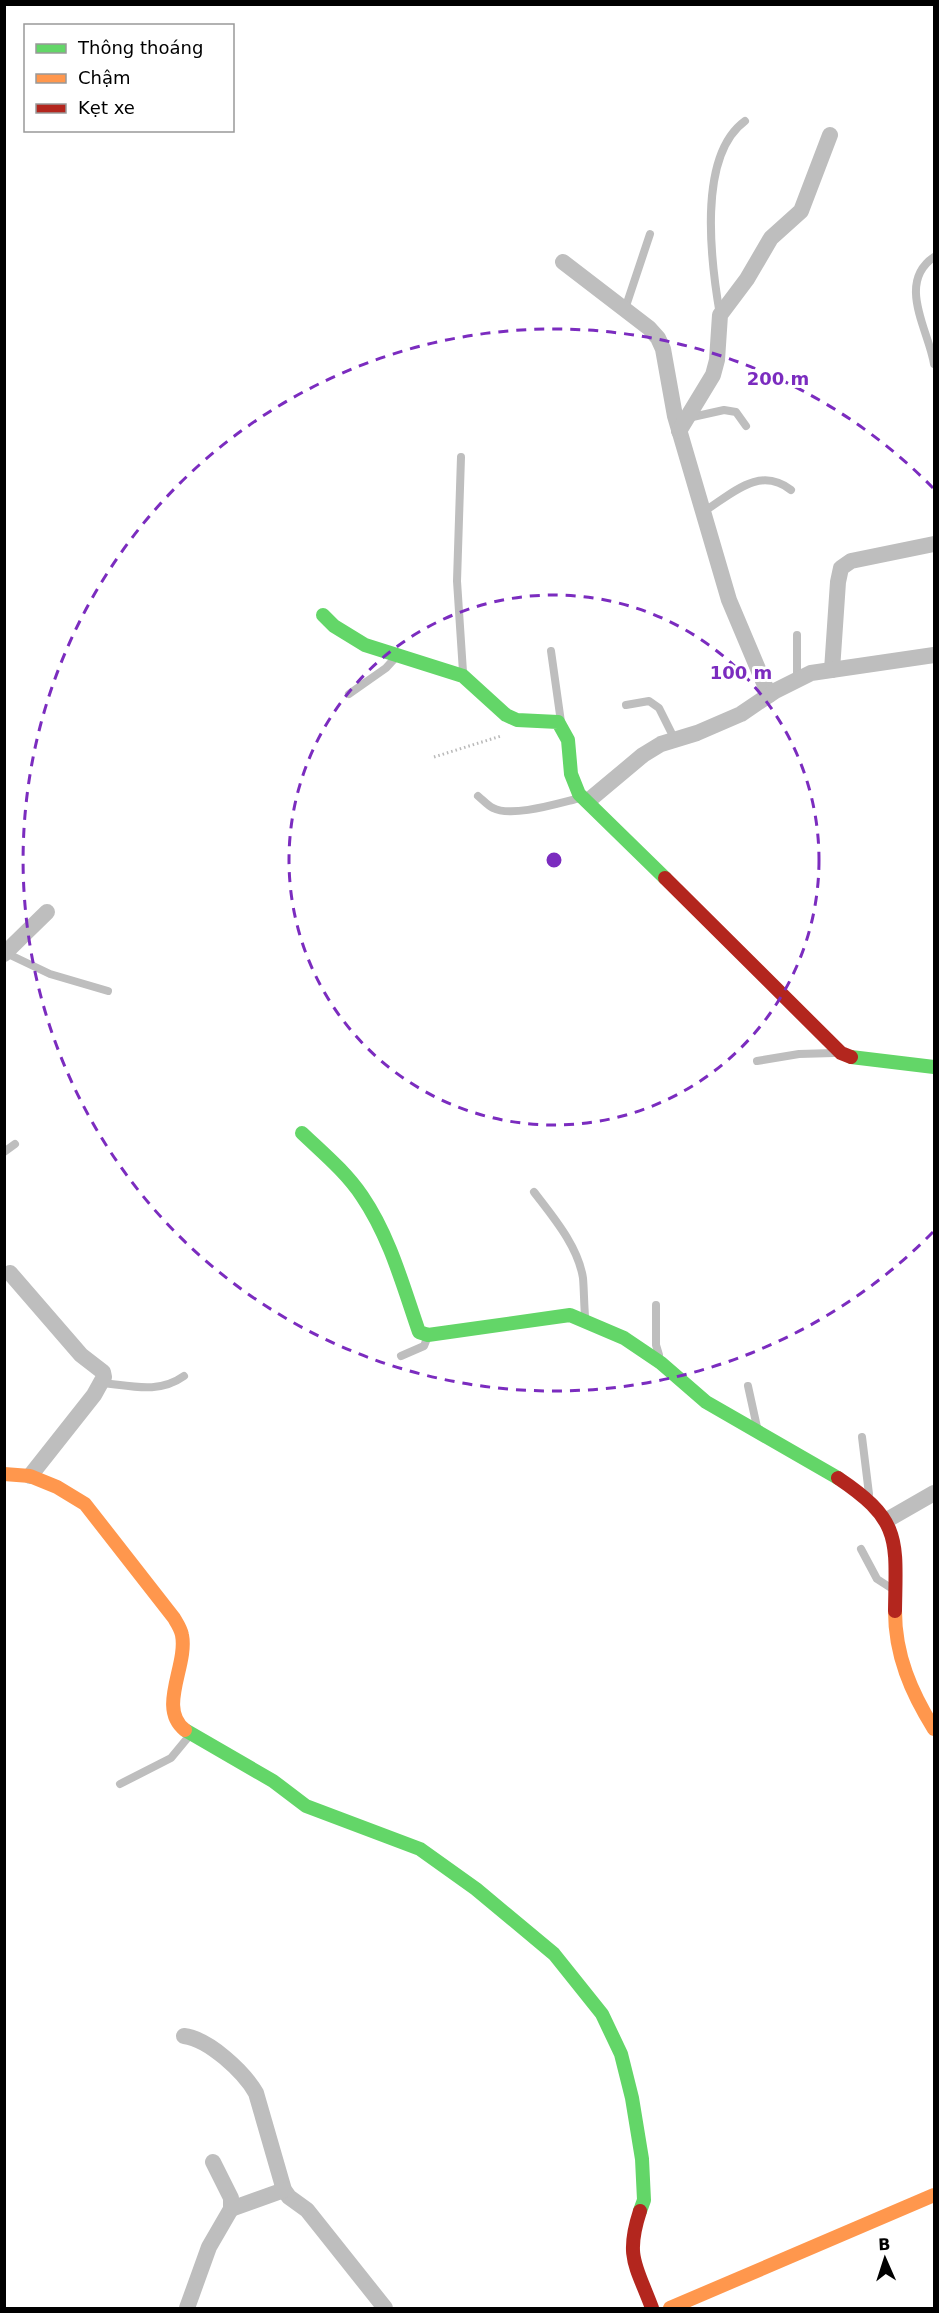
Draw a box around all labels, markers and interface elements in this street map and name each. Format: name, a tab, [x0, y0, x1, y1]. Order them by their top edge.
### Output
legend	[24, 24, 234, 132]
text: Thông thoáng	[77, 37, 203, 58]
text: Chậm	[78, 67, 131, 88]
text: Kẹt xe	[78, 97, 135, 118]
text: 200 m	[747, 368, 809, 389]
text: 100 m	[710, 662, 772, 683]
centre of rings	[544, 850, 564, 870]
north arrow	[855, 2229, 915, 2289]
text: B	[878, 2235, 891, 2254]

